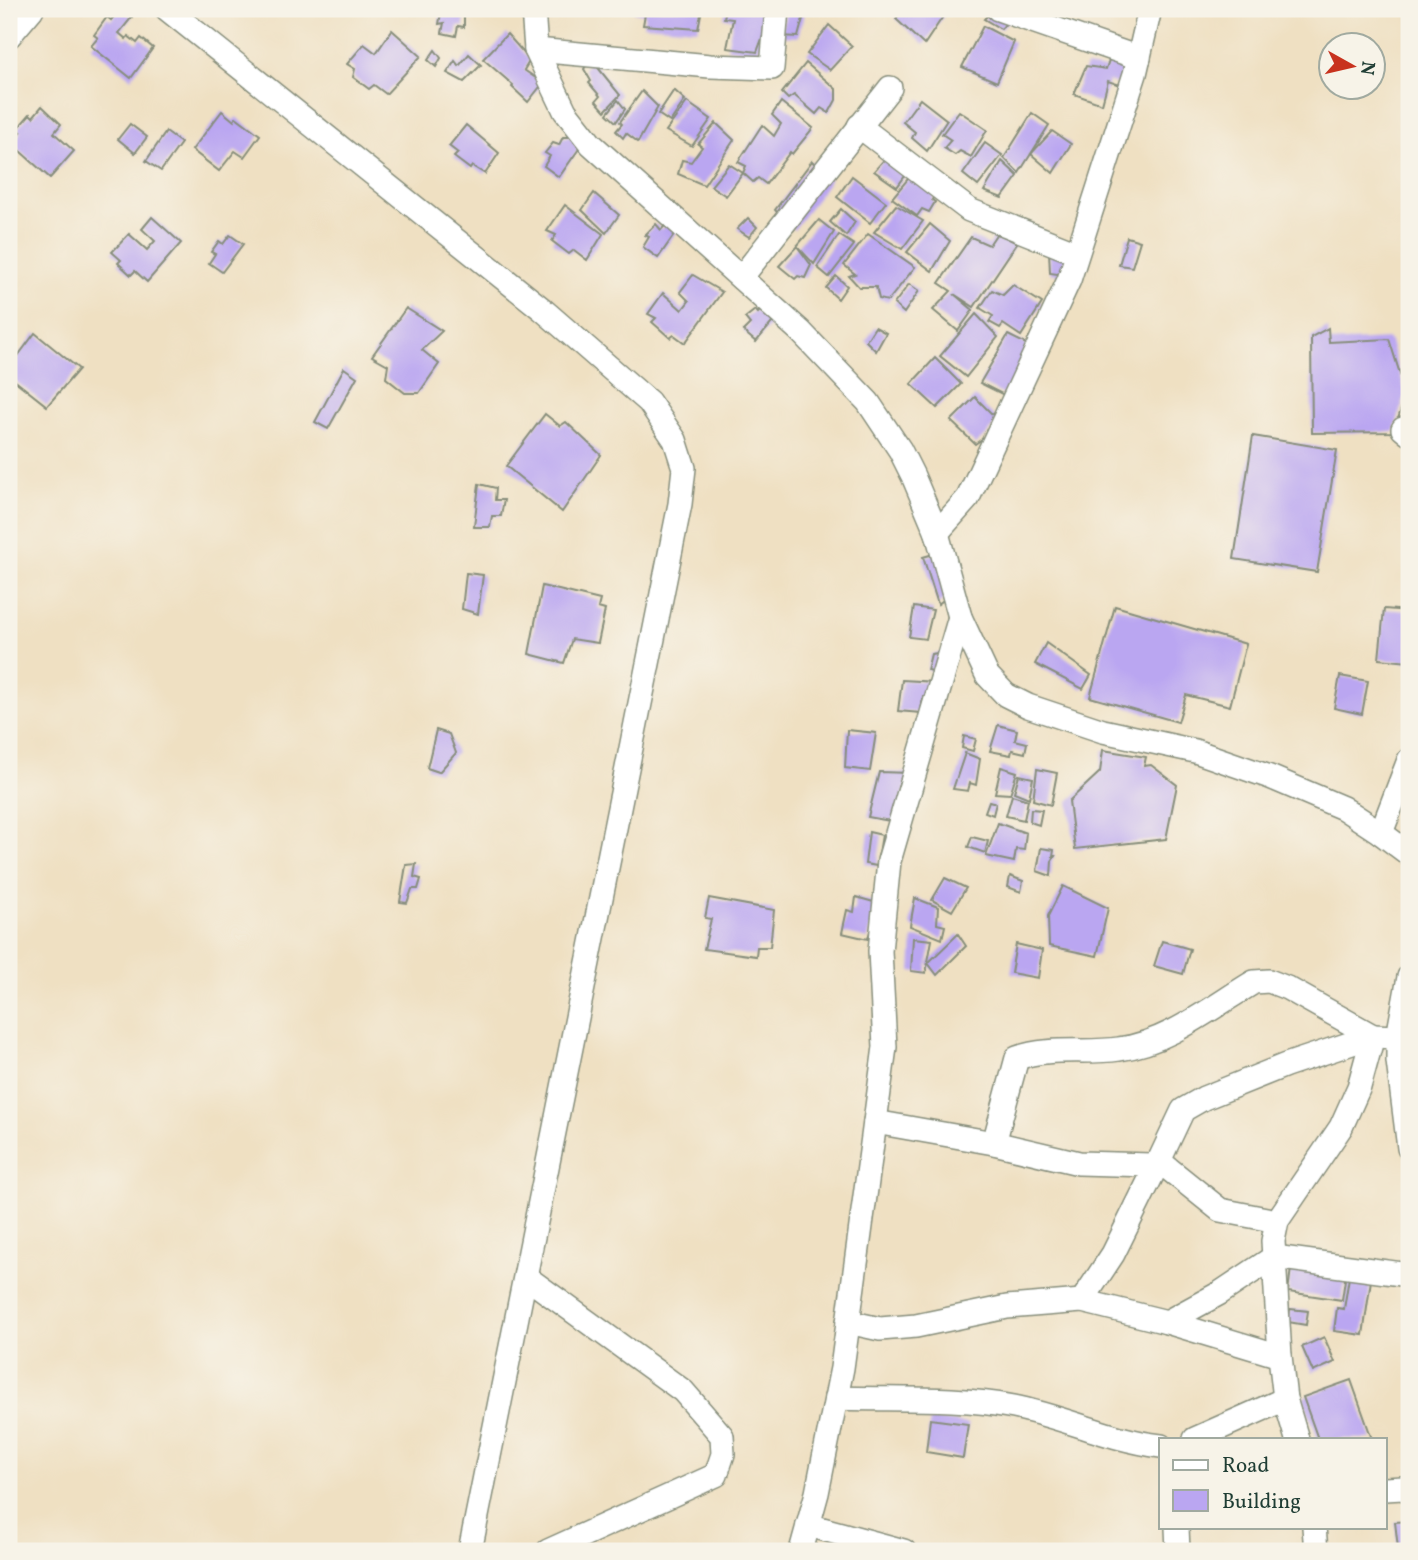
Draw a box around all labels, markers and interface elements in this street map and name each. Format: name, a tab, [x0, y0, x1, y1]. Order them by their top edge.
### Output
north arrow	[1316, 32, 1386, 102]
text: N	[1353, 59, 1381, 77]
legend	[1159, 1438, 1386, 1528]
text: Road	[1222, 1452, 1269, 1481]
text: Building	[1222, 1488, 1301, 1517]

